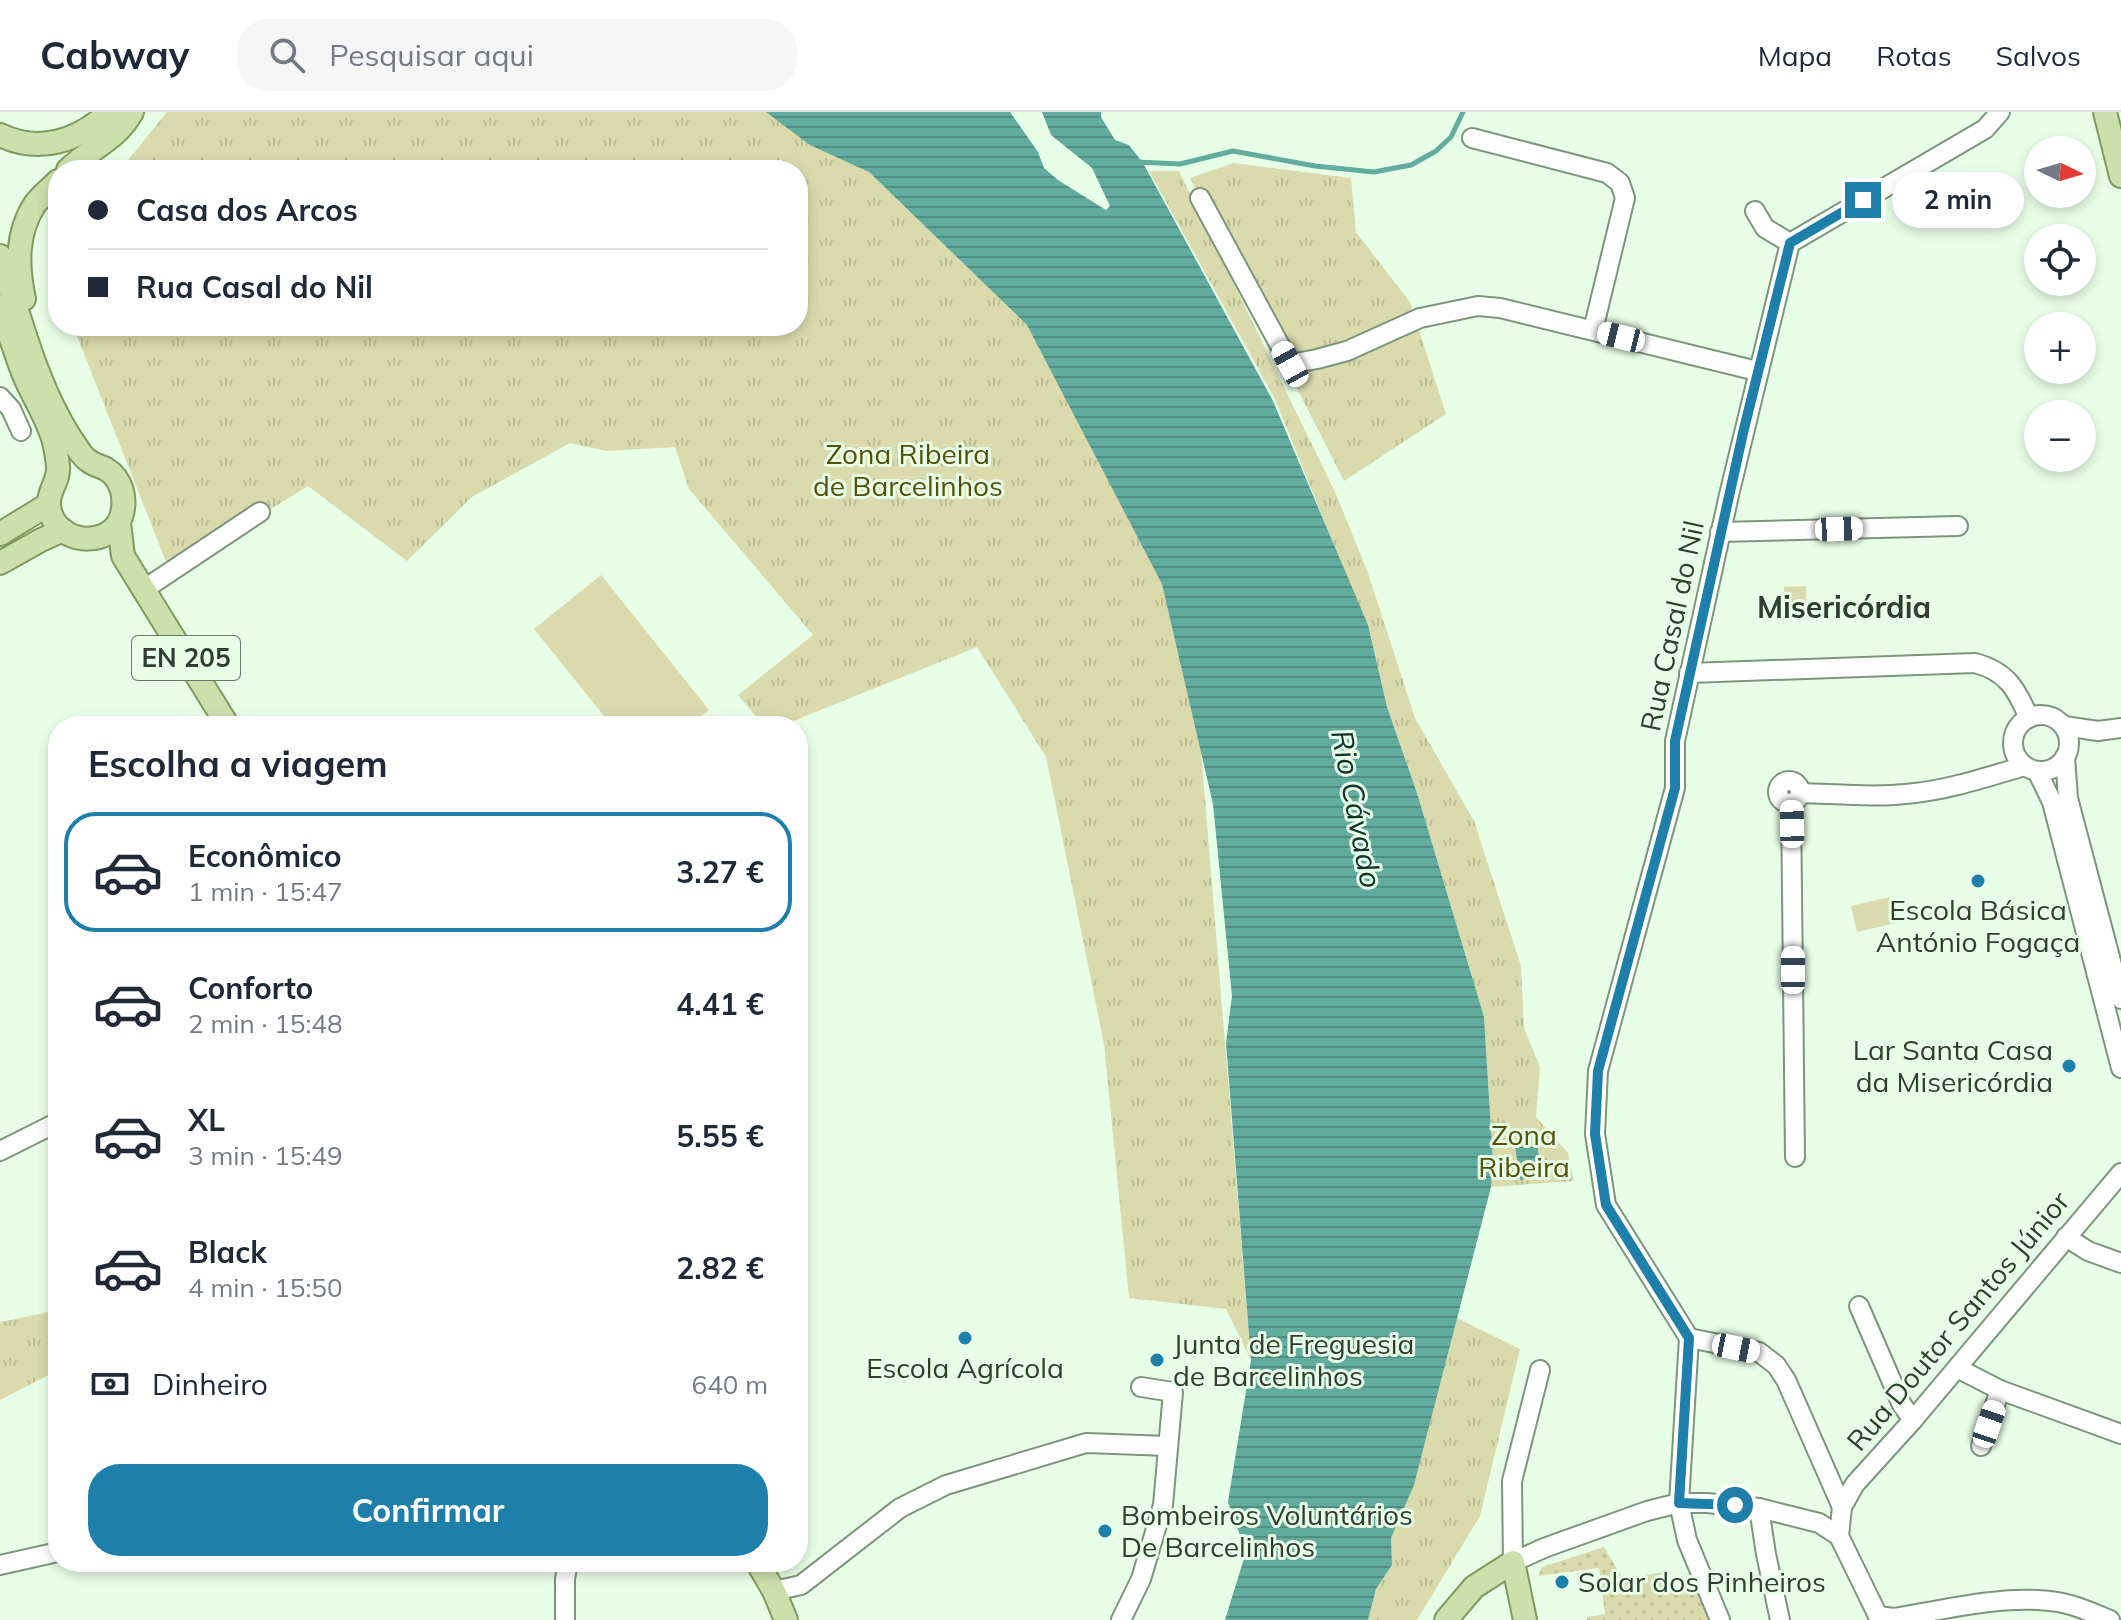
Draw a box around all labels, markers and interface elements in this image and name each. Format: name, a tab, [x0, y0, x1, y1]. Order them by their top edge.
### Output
search box	[237, 19, 797, 91]
text: Cabway	[40, 31, 189, 79]
icon: search	[265, 33, 309, 77]
text: Pesquisar aqui	[329, 36, 534, 74]
text: Mapa	[1758, 38, 1832, 73]
text: Rotas	[1876, 38, 1952, 73]
text: Salvos	[1996, 38, 2081, 73]
north arrow	[2024, 136, 2096, 208]
map controls	[2024, 136, 2096, 472]
callout: 2 min	[1891, 172, 2023, 228]
route end	[1845, 182, 1881, 218]
text: 2 min	[1924, 183, 1992, 216]
text: Casa dos Arcos	[136, 191, 358, 229]
button: locate	[2024, 224, 2096, 296]
text: Rua Casal do Nil	[136, 268, 373, 306]
button: +	[2024, 312, 2096, 384]
car	[1595, 320, 1647, 354]
car	[1268, 337, 1312, 391]
button: −	[2024, 400, 2096, 472]
park label: Zona Ribeira de Barcelinhos	[813, 436, 1003, 503]
car	[1815, 516, 1863, 542]
street label: Rua Casal do Nil	[1632, 518, 1711, 734]
district label: Misericórdia	[1757, 588, 1931, 626]
road number: EN 205	[132, 636, 240, 680]
water label: Rio Cávado	[1323, 727, 1391, 891]
text: Escolha a viagem	[88, 741, 388, 786]
car	[1780, 800, 1804, 848]
icon: car	[92, 836, 164, 908]
text: Econômico	[188, 837, 342, 875]
text: 3.27 €	[676, 853, 764, 891]
marker: Escola Básica António Fogaça	[1969, 872, 1987, 890]
text: 1 min · 15:47	[188, 875, 343, 908]
place label: Escola Básica António Fogaça	[1876, 892, 2080, 959]
car	[1781, 946, 1805, 994]
icon: car	[92, 968, 164, 1040]
text: Conforto	[188, 969, 313, 1007]
text: 4.41 €	[676, 985, 764, 1023]
text: 2 min · 15:48	[188, 1007, 343, 1040]
place label: Lar Santa Casa da Misericórdia	[1853, 1032, 2053, 1099]
marker: Lar Santa Casa da Misericórdia	[2060, 1057, 2078, 1075]
icon: car	[92, 1100, 164, 1172]
text: XL	[188, 1101, 225, 1139]
text: 5.55 €	[676, 1117, 764, 1155]
park label: Zona Ribeira	[1478, 1117, 1570, 1184]
text: 3 min · 15:49	[188, 1139, 343, 1172]
street label: Rua Doutor Santos Júnior	[1839, 1183, 2077, 1458]
icon: car	[92, 1232, 164, 1304]
text: Black	[188, 1233, 267, 1271]
text: 2.82 €	[676, 1249, 764, 1287]
text: 4 min · 15:50	[188, 1271, 343, 1304]
place label: Junta de Freguesia de Barcelinhos	[1173, 1326, 1414, 1393]
marker: Escola Agrícola	[956, 1329, 974, 1347]
car	[1710, 1332, 1762, 1364]
place label: Escola Agrícola	[866, 1350, 1064, 1385]
marker: Junta de Freguesia de Barcelinhos	[1148, 1351, 1166, 1369]
icon: cash	[88, 1362, 132, 1406]
text: Dinheiro	[152, 1365, 268, 1403]
text: 640 m	[692, 1368, 768, 1401]
car	[1970, 1397, 2008, 1451]
button: Confirmar	[88, 1464, 768, 1556]
route start	[1717, 1487, 1753, 1523]
place label: Bombeiros Voluntários De Barcelinhos	[1121, 1497, 1413, 1564]
marker: Bombeiros Voluntários De Barcelinhos	[1096, 1522, 1114, 1540]
place label: Solar dos Pinheiros	[1578, 1564, 1826, 1599]
marker: Solar dos Pinheiros	[1553, 1573, 1571, 1591]

